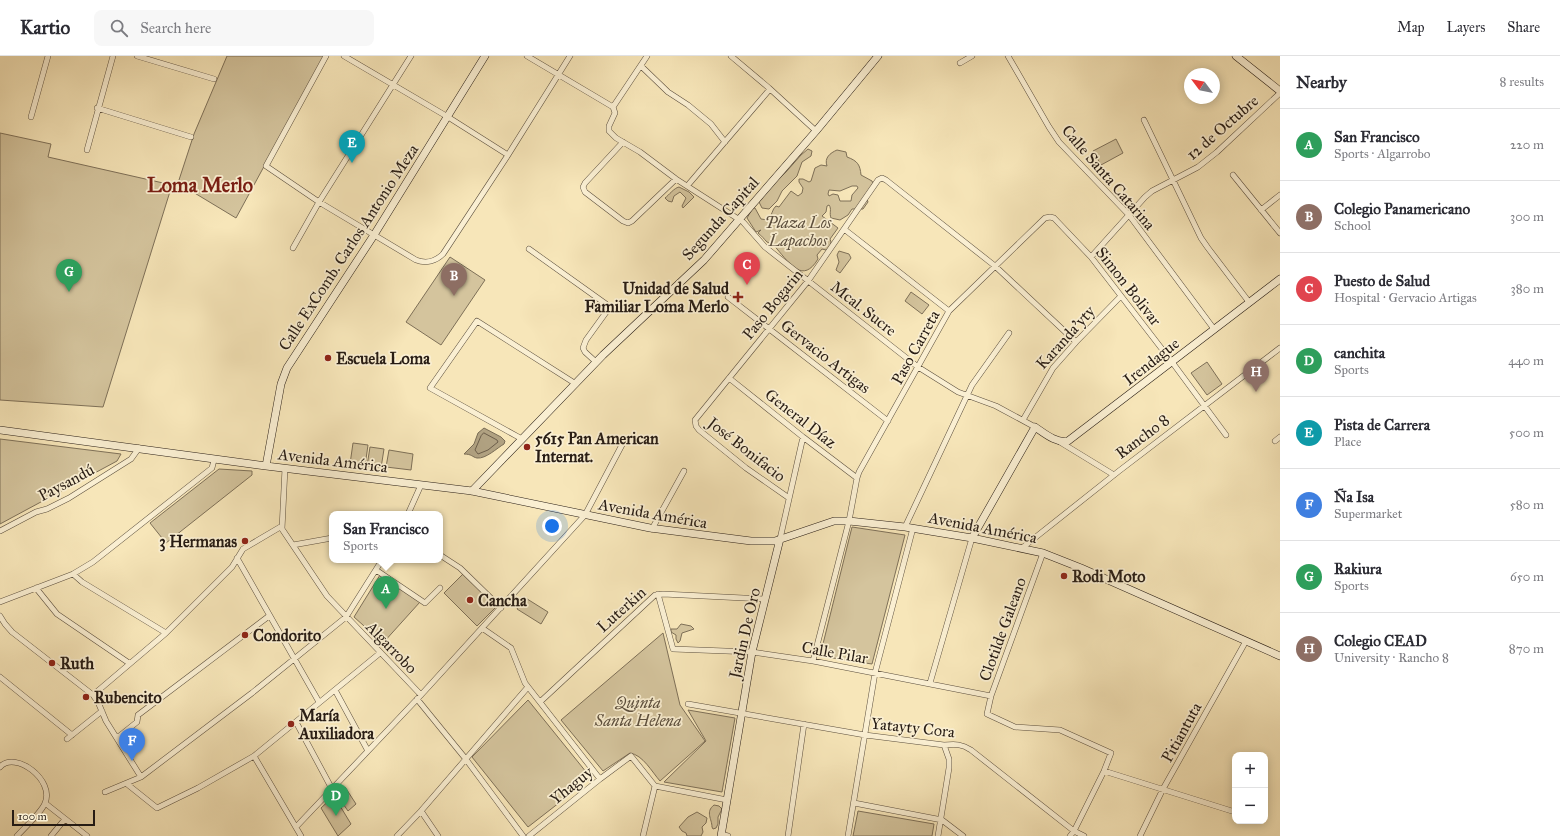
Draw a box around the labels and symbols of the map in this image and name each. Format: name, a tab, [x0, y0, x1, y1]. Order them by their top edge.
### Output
north arrow	[1184, 68, 1220, 104]
street label: 12 de Octubre	[1182, 91, 1262, 164]
street label: Calle Santa Catarina	[1058, 121, 1159, 234]
pin: E	[339, 130, 365, 163]
street label: Calle ExComb. Carlos Antonio Meza	[274, 140, 422, 354]
street label: Segunda Capital	[678, 172, 762, 264]
district label: Loma Merlo	[147, 173, 253, 197]
park label: Plaza Los Lapachos	[765, 213, 832, 251]
street label: Simon Bolivar	[1092, 243, 1165, 330]
pin: C	[734, 252, 760, 285]
pin: G	[56, 259, 82, 292]
pin: B	[441, 263, 467, 296]
street label: Paso Bogarin	[738, 265, 808, 344]
street label: Mcal. Sucre	[827, 277, 901, 340]
place label: Unidad de Salud Familiar Loma Merlo	[584, 279, 730, 316]
marker: Unidad de Salud Familiar Loma Merlo	[732, 291, 744, 303]
street label: Karanda'yty	[1032, 301, 1099, 373]
street label: Paso Carreta	[887, 307, 944, 388]
street label: Gervacio Artigas	[776, 315, 874, 398]
street label: Irendague	[1120, 333, 1184, 390]
place label: Escuela Loma	[336, 349, 431, 368]
marker: Escuela Loma	[323, 353, 333, 363]
pin: H	[1243, 359, 1269, 392]
street label: General Díaz	[761, 385, 841, 453]
street label: Rancho 8	[1112, 410, 1173, 463]
street label: José Bonifacio	[702, 412, 789, 486]
place label: 5615 Pan American Internat.	[535, 429, 659, 466]
marker: 5615 Pan American Internat.	[522, 442, 532, 452]
street label: Avenida América	[276, 444, 389, 477]
street label: Paysandú	[35, 460, 98, 505]
street label: Avenida América	[596, 494, 709, 532]
street label: Avenida América	[926, 507, 1039, 547]
your location	[542, 516, 562, 536]
place label: 3 Hermanas	[159, 532, 237, 552]
marker: 3 Hermanas	[240, 536, 250, 546]
place label: Rodi Moto	[1072, 567, 1146, 586]
marker: Rodi Moto	[1059, 571, 1069, 581]
street label: Clotilde Galeano	[975, 575, 1030, 684]
pin: A	[373, 576, 399, 609]
street label: Luterkin	[593, 582, 650, 636]
street label: Jardin De Oro	[724, 586, 765, 682]
place label: Cancha	[478, 591, 528, 610]
marker: Cancha	[465, 595, 475, 605]
street label: Algarrobo	[361, 617, 421, 678]
place label: Condorito	[253, 626, 321, 645]
marker: Condorito	[240, 630, 250, 640]
street label: Calle Pilar	[800, 637, 870, 668]
place label: Ruth	[60, 654, 94, 673]
marker: Ruth	[47, 658, 57, 668]
place label: Rubencito	[94, 688, 162, 707]
marker: Rubencito	[81, 692, 91, 702]
park label: Quinta Santa Helena	[594, 693, 682, 730]
street label: Pitiantuta	[1157, 699, 1206, 765]
place label: María Auxiliadora	[298, 706, 375, 743]
street label: Yatayty Cora	[870, 714, 956, 741]
marker: María Auxiliadora	[286, 719, 296, 729]
pin: F	[119, 728, 145, 761]
street label: Yhaguy	[546, 762, 598, 809]
pin: D	[323, 783, 349, 816]
scale bar	[12, 808, 95, 827]

